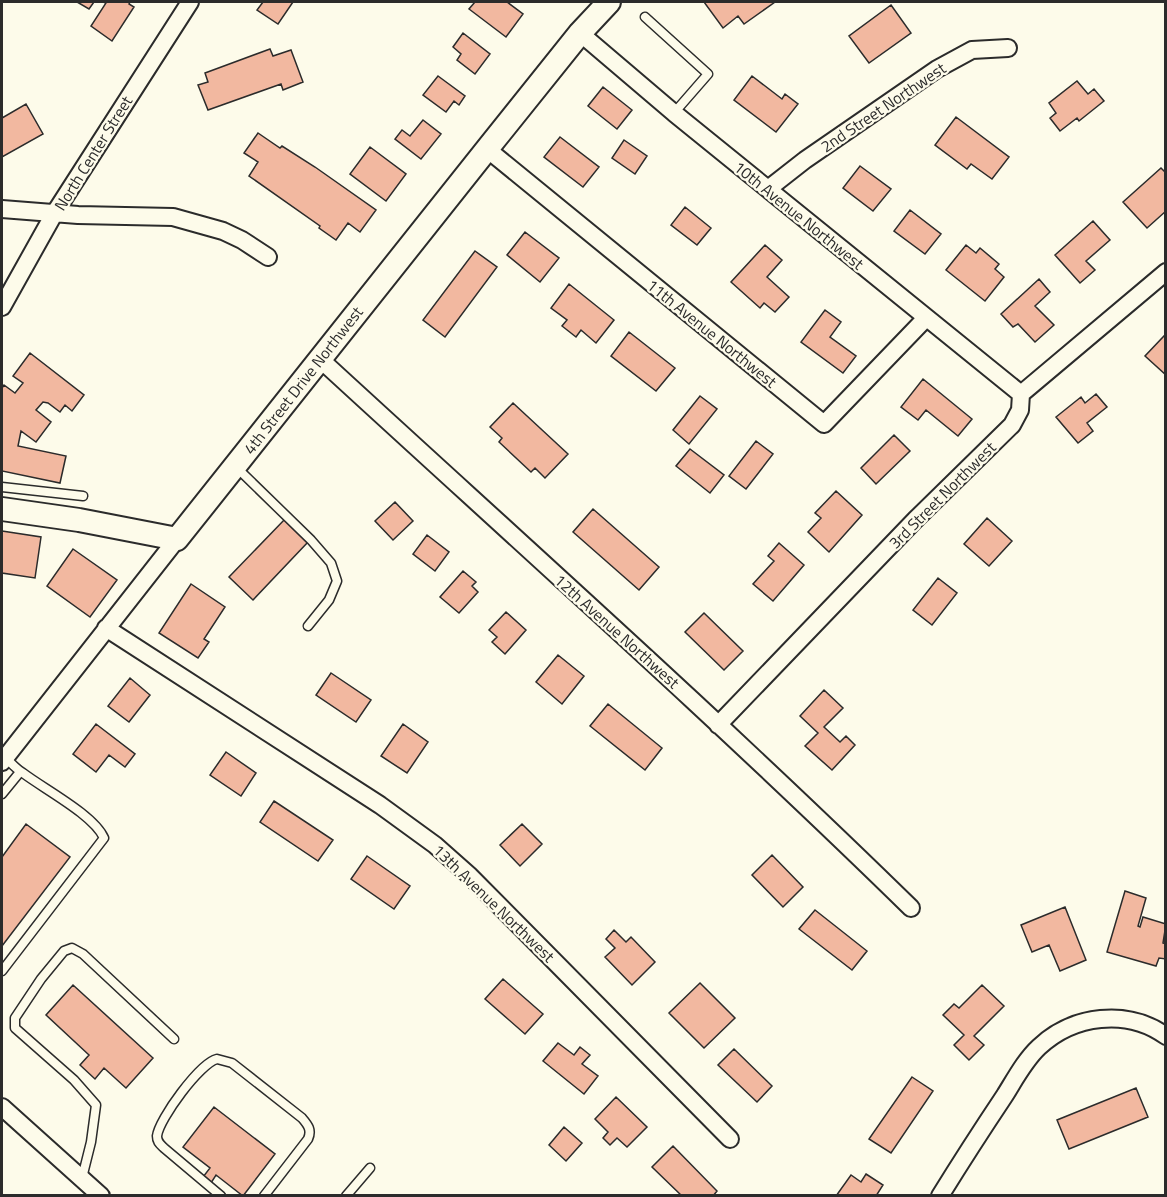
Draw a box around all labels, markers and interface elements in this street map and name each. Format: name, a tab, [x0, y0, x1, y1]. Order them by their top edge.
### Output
street label: 2nd Street Northwest	[816, 56, 951, 158]
street label: North Center Street	[48, 91, 138, 215]
street label: 10th Avenue Northwest	[729, 155, 870, 275]
street label: 11th Avenue Northwest	[642, 273, 783, 393]
street label: 4th Street Drive Northwest	[237, 301, 369, 459]
street label: 3rd Street Northwest	[883, 436, 1001, 554]
street label: 12th Avenue Northwest	[549, 568, 685, 694]
street label: 13th Avenue Northwest	[428, 838, 561, 968]

